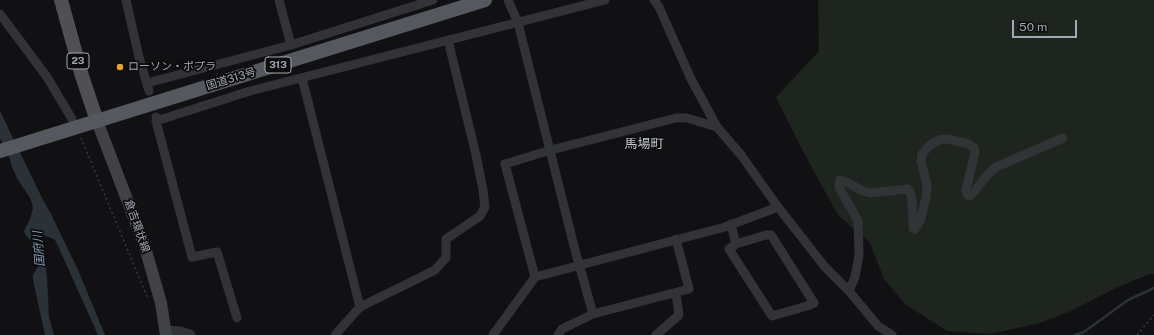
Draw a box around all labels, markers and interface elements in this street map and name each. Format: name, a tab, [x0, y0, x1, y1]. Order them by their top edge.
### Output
scale bar	[1014, 12, 1079, 38]
text: 50 m	[1019, 20, 1047, 34]
road number: 23	[67, 53, 89, 69]
road number: 313	[265, 57, 291, 73]
place label: ローソン・ポプラ	[128, 60, 216, 74]
marker: ローソン・ポプラ	[115, 62, 125, 72]
street label: 国道313号	[205, 65, 257, 93]
district label: 馬場町	[625, 136, 663, 152]
street label: 倉吉環状線	[122, 198, 152, 254]
water label: 国府川	[30, 230, 48, 268]

